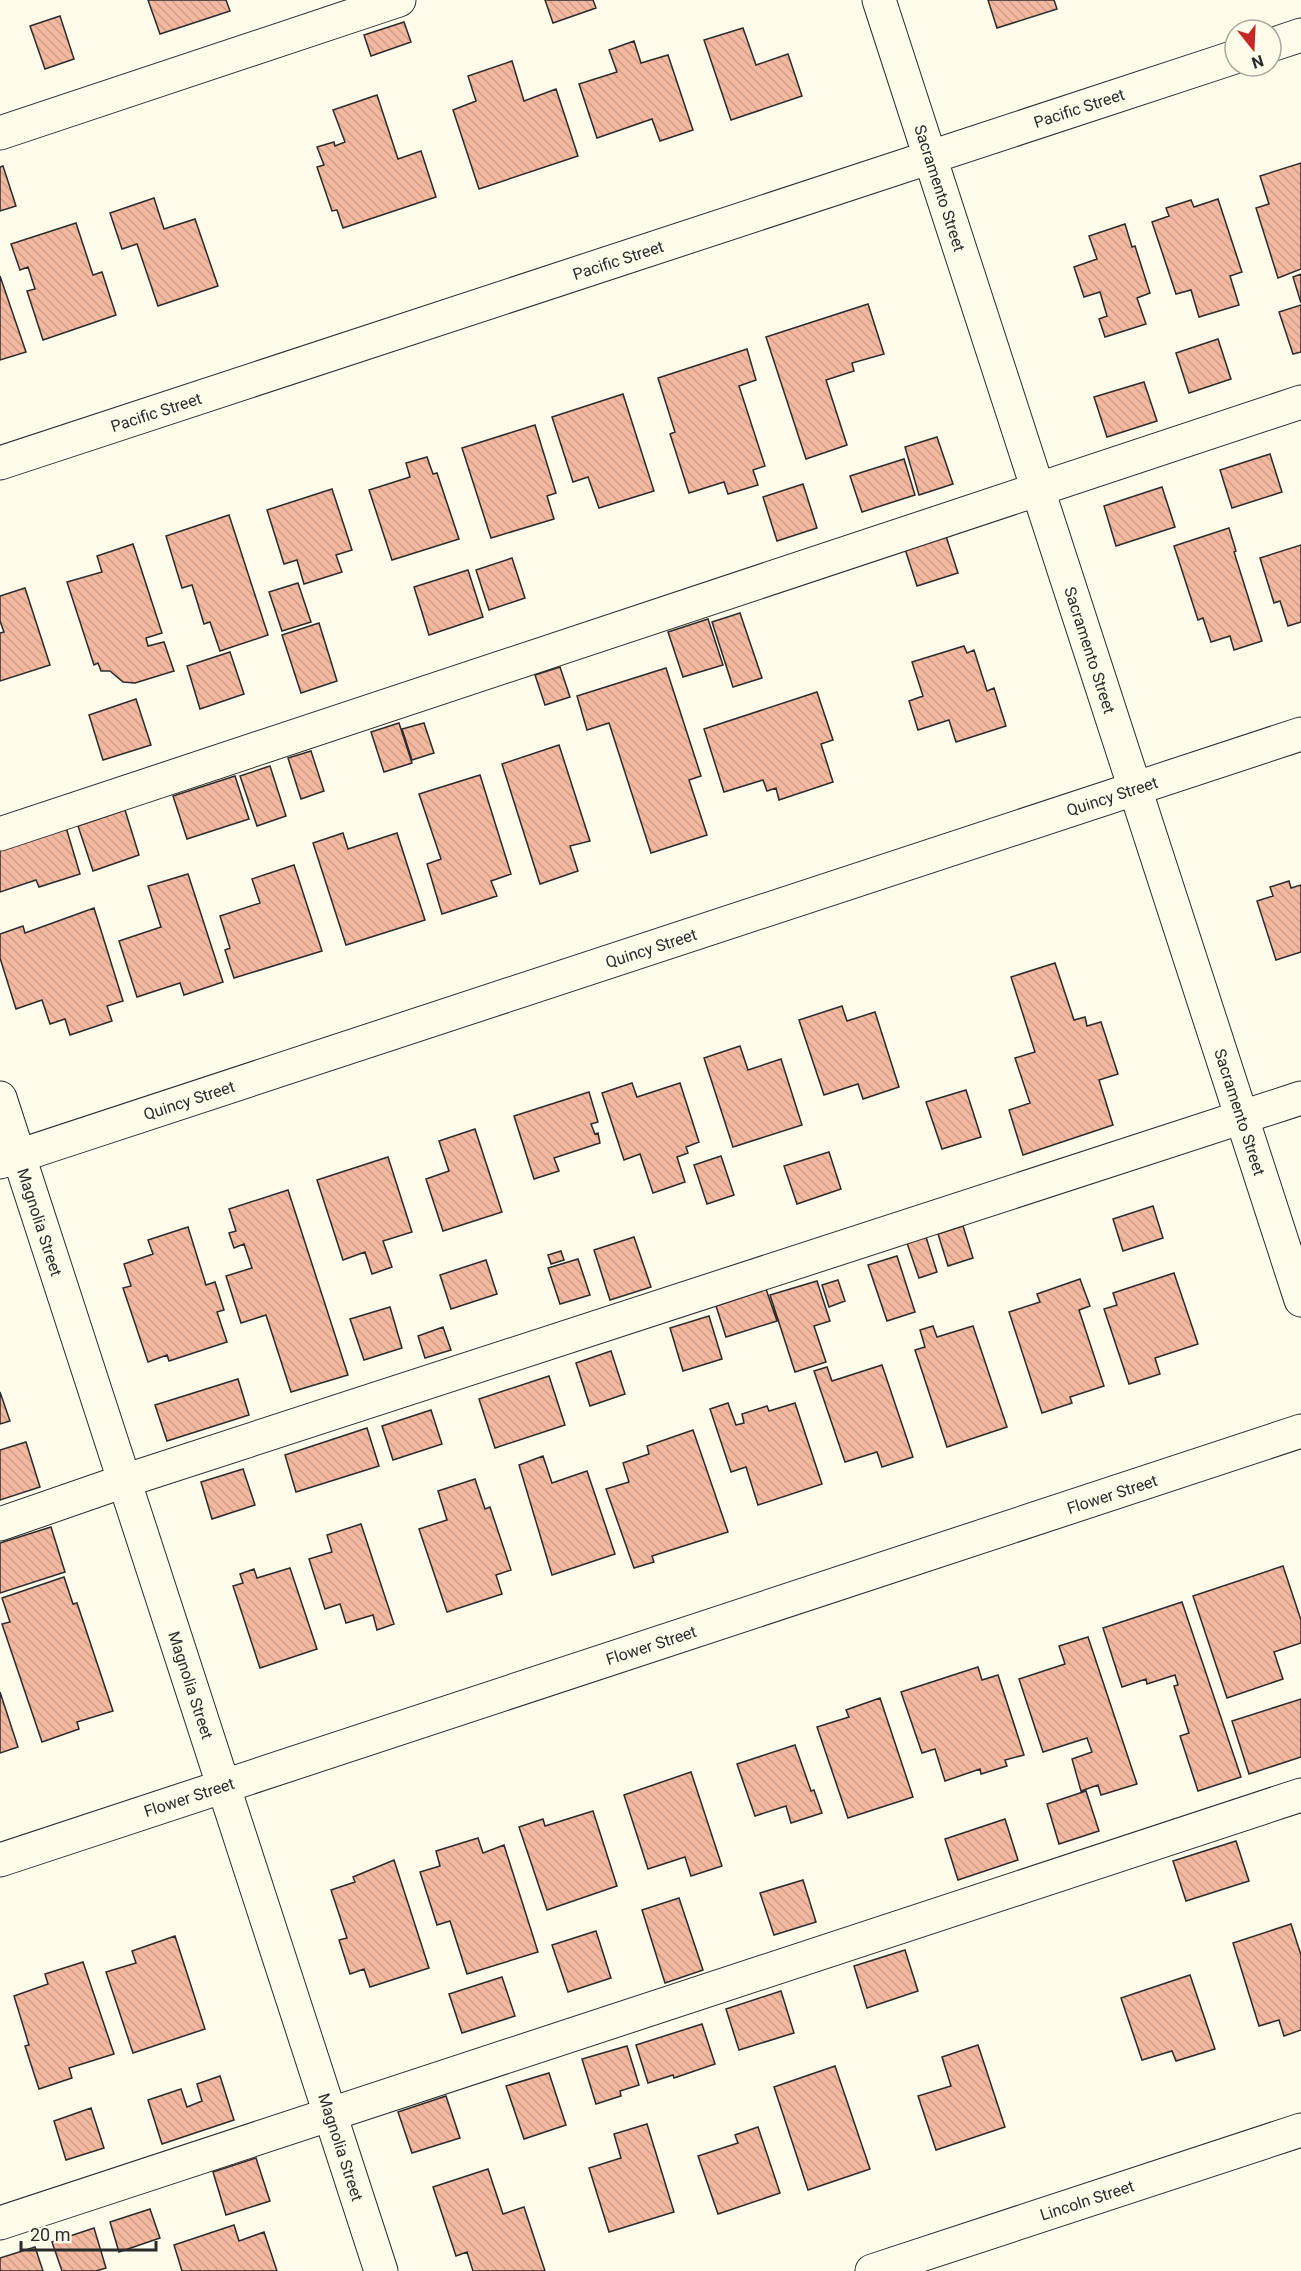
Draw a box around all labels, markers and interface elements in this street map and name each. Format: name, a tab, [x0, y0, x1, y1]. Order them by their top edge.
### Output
north arrow	[1223, 18, 1283, 78]
text: N	[1249, 51, 1266, 73]
street label: Pacific Street	[1031, 85, 1127, 132]
street label: Sacramento Street	[910, 122, 969, 254]
street label: Pacific Street	[570, 237, 666, 284]
street label: Pacific Street	[108, 389, 204, 436]
street label: Sacramento Street	[1060, 584, 1119, 716]
street label: Quincy Street	[1064, 773, 1160, 820]
street label: Quincy Street	[603, 925, 699, 972]
street label: Sacramento Street	[1210, 1046, 1269, 1178]
street label: Quincy Street	[141, 1077, 237, 1124]
street label: Magnolia Street	[13, 1166, 66, 1278]
street label: Flower Street	[1065, 1471, 1160, 1518]
street label: Flower Street	[604, 1622, 699, 1669]
street label: Magnolia Street	[164, 1629, 217, 1741]
street label: Flower Street	[142, 1774, 237, 1821]
street label: Magnolia Street	[314, 2091, 367, 2203]
street label: Lincoln Street	[1038, 2176, 1137, 2225]
scale bar	[21, 2214, 156, 2252]
text: 20 m	[30, 2224, 70, 2245]

